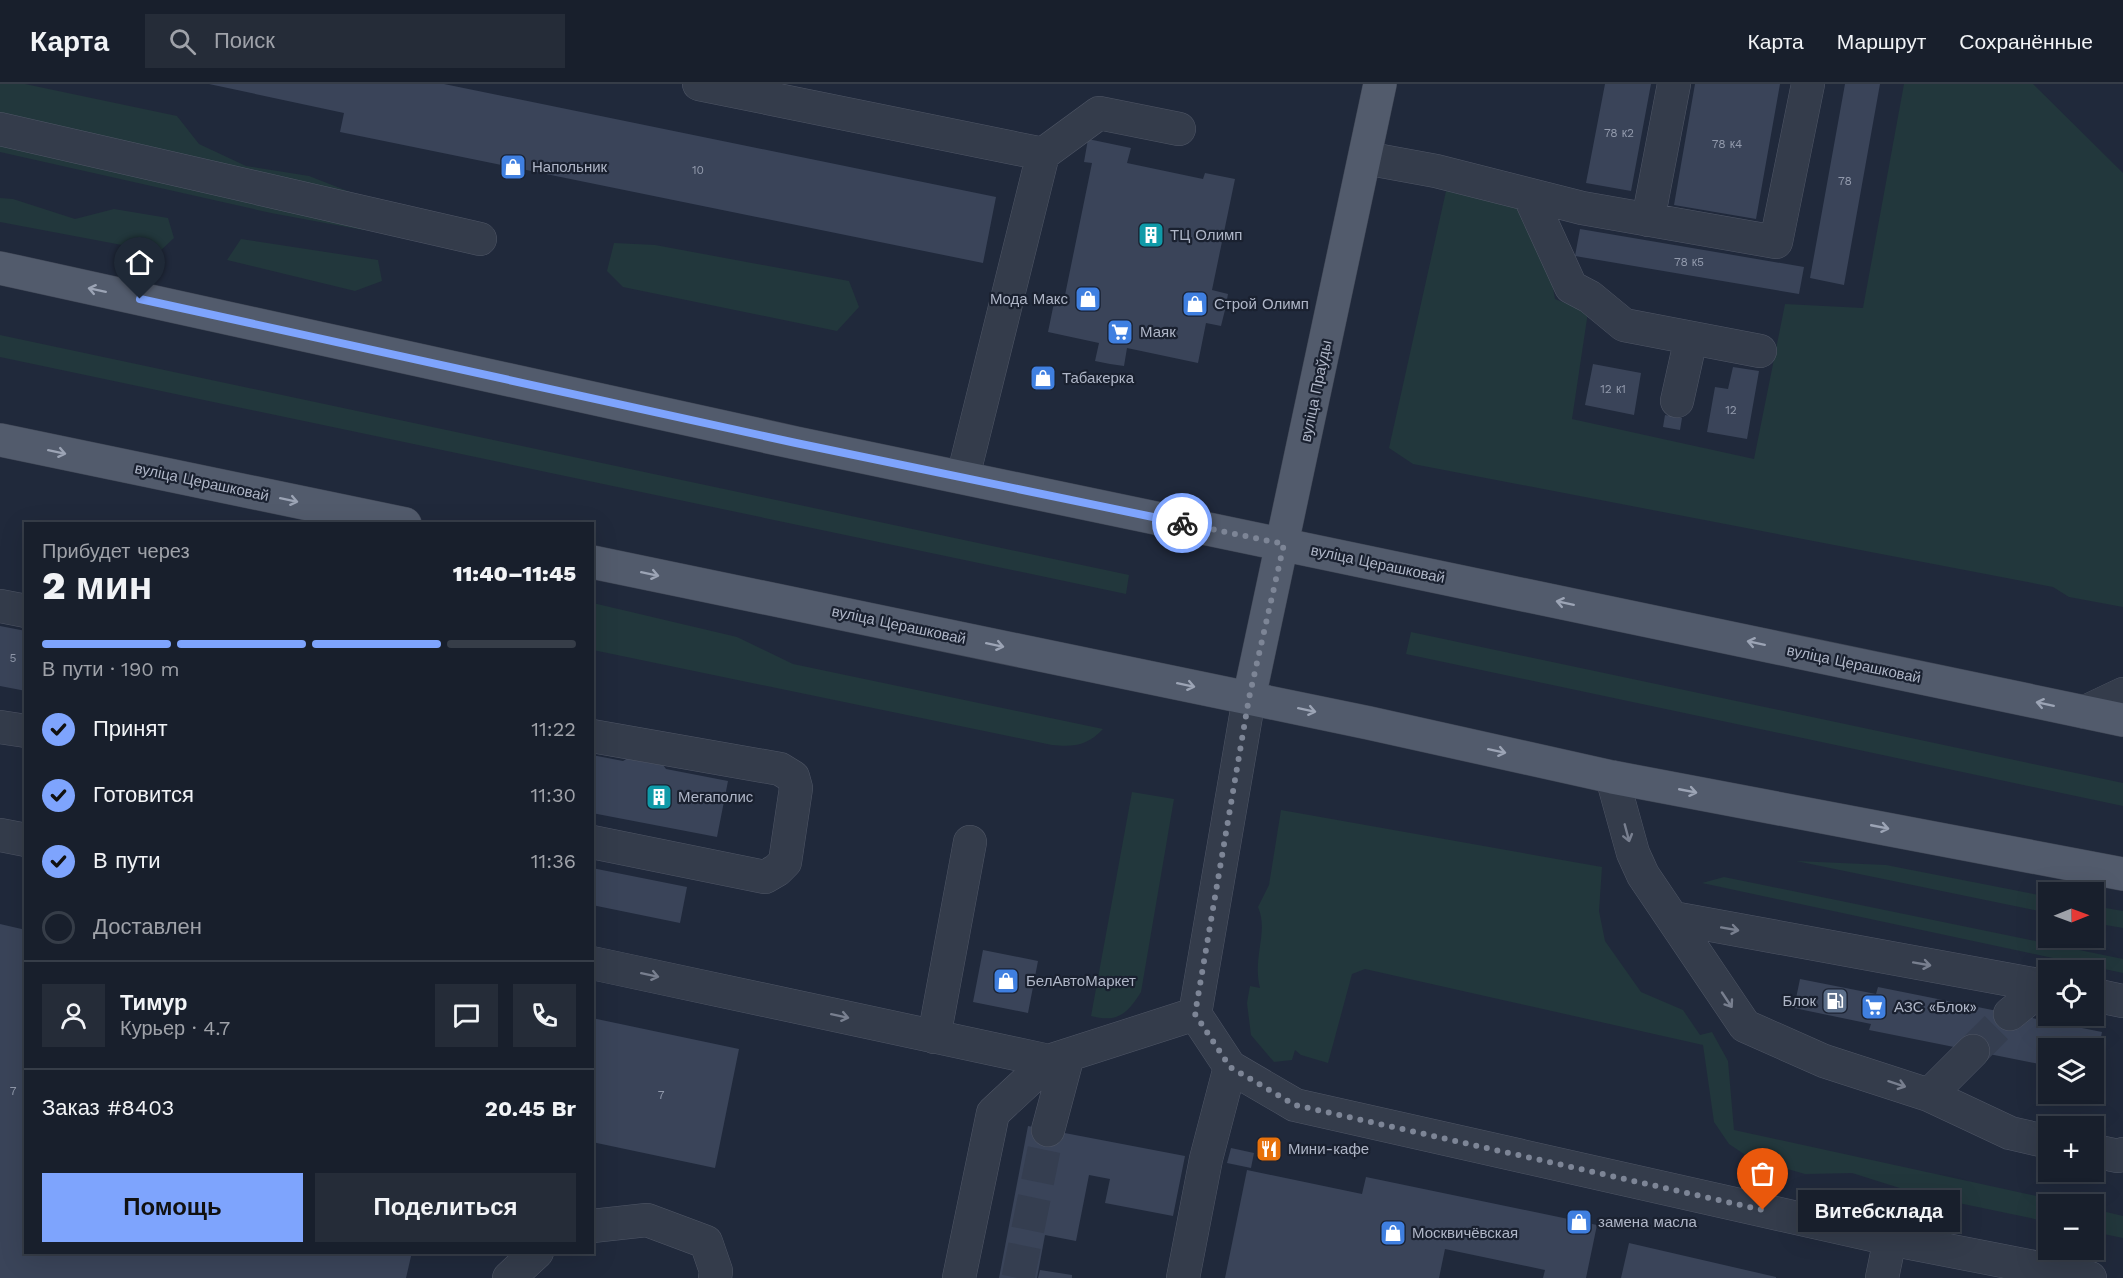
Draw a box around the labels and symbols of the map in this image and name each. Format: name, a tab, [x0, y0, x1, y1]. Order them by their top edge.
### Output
house number: 78 к2	[1604, 126, 1634, 140]
house number: 78 к4	[1712, 137, 1742, 151]
shop icon: Напольник	[498, 152, 528, 182]
place label: Напольник	[532, 158, 608, 176]
house number: 10	[692, 163, 704, 177]
house number: 78	[1838, 174, 1852, 188]
building icon: ТЦ Олимп	[1136, 220, 1166, 250]
place label: ТЦ Олимп	[1170, 226, 1242, 244]
pin	[114, 237, 165, 299]
house number: 78 к5	[1674, 255, 1704, 269]
one-way arrow	[88, 283, 107, 295]
shop icon: Мода Макс	[1073, 284, 1103, 314]
shop icon: Строй Олимп	[1180, 289, 1210, 319]
place label: Мода Макс	[990, 290, 1068, 308]
place label: Строй Олимп	[1214, 295, 1309, 313]
supermarket icon: Маяк	[1105, 317, 1135, 347]
place label: Маяк	[1140, 323, 1176, 341]
street label: вуліца Праўды	[1296, 339, 1336, 443]
shop icon: Табакерка	[1028, 363, 1058, 393]
place label: Табакерка	[1062, 369, 1135, 387]
house number: 12 к1	[1600, 382, 1626, 396]
house number: 12	[1725, 403, 1737, 417]
one-way arrow	[47, 447, 67, 458]
street label: вуліца Церашковай	[133, 459, 271, 505]
courier	[1152, 493, 1212, 553]
one-way arrow	[279, 495, 299, 506]
street label: вуліца Церашковай	[1309, 541, 1447, 587]
one-way arrow	[640, 569, 659, 580]
one-way arrow	[1556, 597, 1575, 608]
street label: вуліца Церашковай	[830, 602, 968, 648]
one-way arrow	[1746, 637, 1766, 648]
one-way arrow	[985, 640, 1005, 651]
street label: вуліца Церашковай	[1785, 641, 1923, 687]
house number: 5	[10, 651, 17, 665]
one-way arrow	[1176, 680, 1196, 691]
one-way arrow	[2036, 698, 2055, 709]
one-way arrow	[1296, 705, 1316, 716]
one-way arrow	[1487, 746, 1506, 758]
building icon: Мегаполис	[644, 782, 674, 812]
one-way arrow	[1678, 786, 1697, 797]
place label: Мегаполис	[678, 788, 754, 806]
one-way arrow	[1869, 822, 1889, 833]
one-way arrow	[1622, 823, 1634, 842]
north arrow	[2038, 882, 2104, 948]
one-way arrow	[1720, 924, 1740, 935]
one-way arrow	[1912, 958, 1931, 969]
shop icon: БелАвтоМаркет	[991, 966, 1021, 996]
one-way arrow	[639, 970, 659, 981]
place label: БелАвтоМаркет	[1026, 972, 1136, 990]
fuel station icon: Блок	[1820, 986, 1850, 1016]
one-way arrow	[1721, 991, 1733, 1007]
place label: Блок	[1782, 992, 1816, 1010]
supermarket icon: АЗС «Блок»	[1859, 992, 1889, 1022]
place label: АЗС «Блок»	[1894, 998, 1977, 1016]
one-way arrow	[831, 1011, 850, 1023]
one-way arrow	[1887, 1080, 1906, 1091]
house number: 7	[10, 1084, 17, 1098]
house number: 7	[658, 1088, 665, 1102]
restaurant icon: Мини-кафе	[1254, 1134, 1284, 1164]
place label: Мини-кафе	[1288, 1140, 1369, 1158]
pin	[1737, 1148, 1788, 1210]
callout: Витебсклада	[1799, 1189, 1961, 1231]
shop icon: замена масла	[1564, 1207, 1594, 1237]
place label: замена масла	[1598, 1213, 1698, 1231]
shop icon: Москвичёвская	[1378, 1218, 1408, 1248]
place label: Москвичёвская	[1412, 1224, 1518, 1242]

